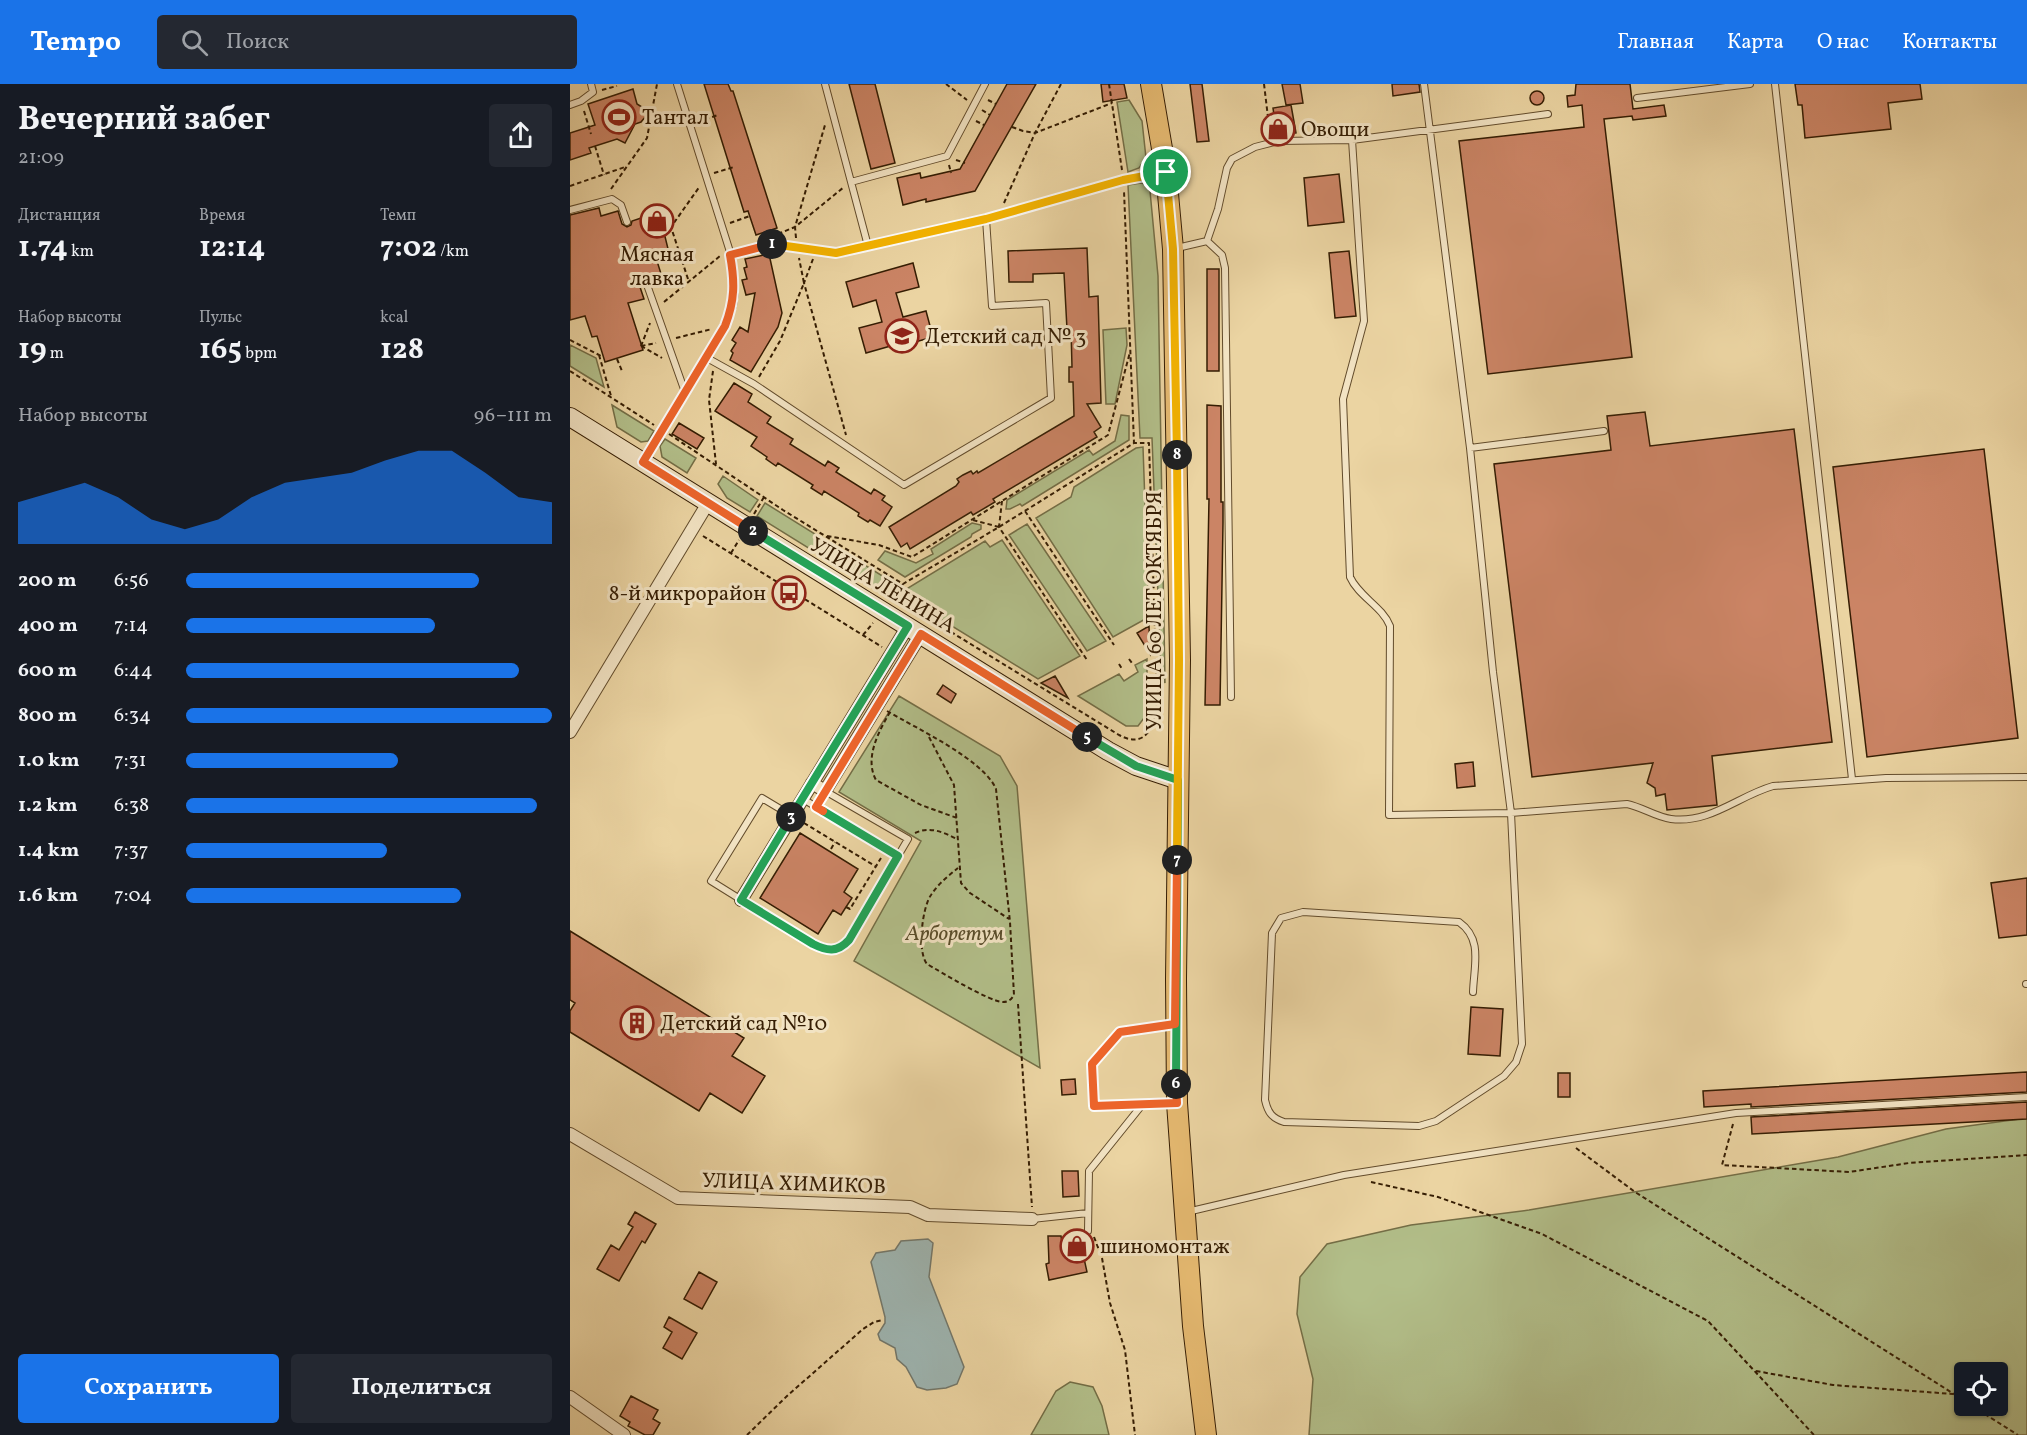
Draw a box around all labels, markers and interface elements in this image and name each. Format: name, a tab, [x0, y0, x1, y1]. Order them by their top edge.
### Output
search box	[157, 15, 577, 69]
text: Tempo	[30, 23, 121, 62]
icon: search	[178, 26, 211, 59]
text: Поиск	[226, 27, 289, 58]
text: Главная	[1617, 28, 1694, 57]
text: Карта	[1727, 28, 1784, 57]
text: О нас	[1817, 28, 1869, 57]
text: Контакты	[1902, 28, 1997, 57]
text: Вечерний забег	[18, 98, 270, 144]
sports icon: Тантал	[601, 99, 637, 135]
button: share	[489, 104, 552, 167]
place label: Тантал	[642, 104, 709, 133]
shop icon: Овощи	[1260, 111, 1296, 147]
place label: Овощи	[1301, 116, 1369, 145]
text: 21:09	[18, 144, 64, 172]
pin	[1140, 146, 1191, 197]
icon: arrive	[1149, 155, 1182, 188]
shop icon: Мясная лавка	[639, 203, 675, 239]
text: Дистанция	[18, 205, 100, 227]
text: Время	[199, 205, 245, 227]
text: Темп	[380, 205, 416, 227]
text: 1.74	[18, 227, 68, 269]
text: 12:14	[199, 227, 265, 269]
text: 7:02	[380, 227, 437, 269]
pin: 1	[757, 229, 787, 259]
text: 1	[769, 233, 775, 255]
text: km	[68, 241, 94, 263]
text: /km	[437, 241, 469, 263]
place label: Мясная лавка	[620, 241, 694, 294]
text: Набор высоты	[18, 307, 122, 329]
text: Пульс	[199, 307, 242, 329]
text: kcal	[380, 307, 408, 329]
school or university icon: Детский сад № 3	[884, 318, 920, 354]
place label: Детский сад № 3	[925, 323, 1086, 352]
text: 19	[18, 329, 47, 371]
text: 165	[199, 329, 242, 371]
text: 128	[380, 329, 424, 371]
text: m	[47, 343, 64, 365]
text: bpm	[242, 343, 277, 365]
text: Набор высоты	[18, 402, 148, 430]
text: 96–111 m	[474, 402, 552, 430]
pin: 8	[1162, 440, 1192, 470]
text: 8	[1173, 444, 1181, 466]
street label: УЛИЦА 60 ЛЕТ ОКТЯБРЯ	[1141, 491, 1170, 731]
pin: 2	[738, 516, 768, 546]
text: 2	[749, 520, 757, 542]
street label: УЛИЦА ЛЕНИНА	[804, 531, 961, 642]
text: 200 m	[18, 567, 76, 595]
text: 6:56	[114, 567, 149, 595]
bus stop icon: 8-й микрорайон	[771, 575, 807, 611]
place label: 8-й микрорайон	[609, 580, 766, 609]
text: 400 m	[18, 612, 78, 640]
text: 7:14	[114, 612, 148, 640]
text: 600 m	[18, 657, 77, 685]
text: 6:44	[114, 657, 153, 685]
text: 800 m	[18, 702, 77, 730]
text: 6:34	[114, 702, 151, 730]
pin: 5	[1072, 722, 1102, 752]
text: 5	[1083, 726, 1091, 748]
text: 1.0 km	[18, 747, 80, 775]
text: 7:31	[114, 747, 146, 775]
text: 1.2 km	[18, 792, 78, 820]
text: 6:38	[114, 792, 149, 820]
pin: 3	[776, 802, 806, 832]
text: 3	[787, 806, 795, 828]
text: 1.4 km	[18, 837, 79, 865]
text: 7:37	[114, 837, 148, 865]
pin: 7	[1162, 845, 1192, 875]
text: 7	[1173, 849, 1181, 871]
text: 1.6 km	[18, 882, 78, 910]
text: 7:04	[114, 882, 152, 910]
park label: Арборетум	[905, 920, 1004, 949]
building icon: Детский сад №10	[619, 1005, 655, 1041]
place label: Детский сад №10	[660, 1010, 827, 1039]
pin: 6	[1161, 1069, 1191, 1099]
text: 6	[1172, 1073, 1180, 1095]
street label: УЛИЦА ХИМИКОВ	[701, 1167, 886, 1202]
shop icon: шиномонтаж	[1059, 1228, 1095, 1264]
place label: шиномонтаж	[1100, 1233, 1230, 1262]
button: Сохранить	[18, 1354, 279, 1423]
button: Поделиться	[291, 1354, 552, 1423]
map controls	[1954, 1362, 2008, 1416]
button: locate	[1954, 1362, 2008, 1416]

